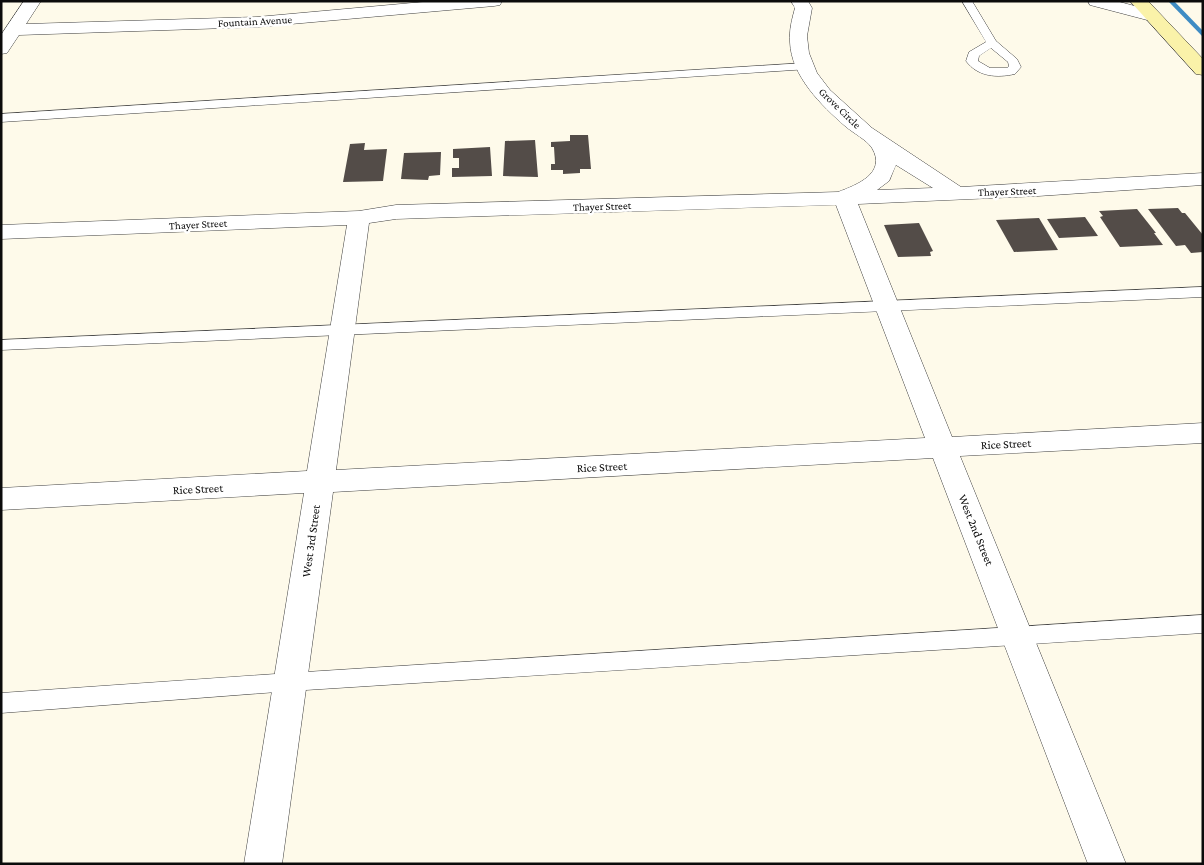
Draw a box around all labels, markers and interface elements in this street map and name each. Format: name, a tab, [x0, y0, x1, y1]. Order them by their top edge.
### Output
street label: Fountain Avenue	[218, 13, 293, 29]
street label: Grove Circle	[817, 85, 863, 131]
street label: Thayer Street	[978, 184, 1037, 199]
street label: Thayer Street	[573, 199, 632, 214]
street label: Thayer Street	[168, 216, 228, 233]
street label: Rice Street	[980, 436, 1033, 452]
street label: Rice Street	[576, 459, 629, 475]
street label: Rice Street	[172, 481, 225, 497]
street label: West 2nd Street	[955, 492, 997, 569]
street label: West 3rd Street	[299, 503, 323, 578]

